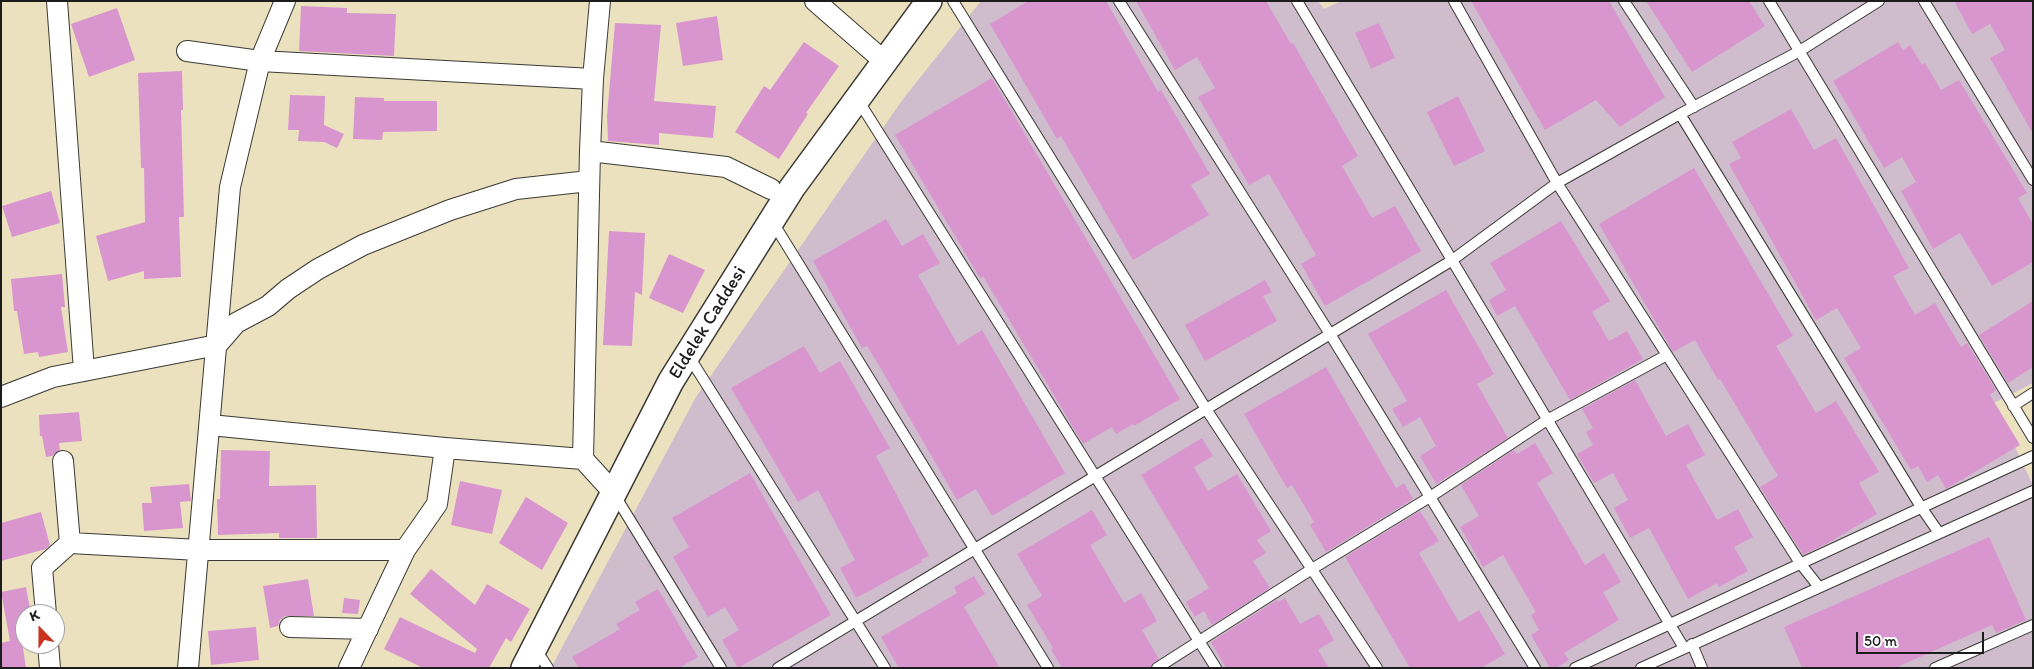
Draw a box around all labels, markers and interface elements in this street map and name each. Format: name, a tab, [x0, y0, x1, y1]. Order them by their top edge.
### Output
street label: Eldelek Caddesi	[664, 262, 752, 384]
north arrow	[15, 604, 65, 654]
text: K	[27, 606, 42, 625]
scale bar	[1859, 622, 1986, 654]
text: 50 m	[1864, 632, 1897, 650]

